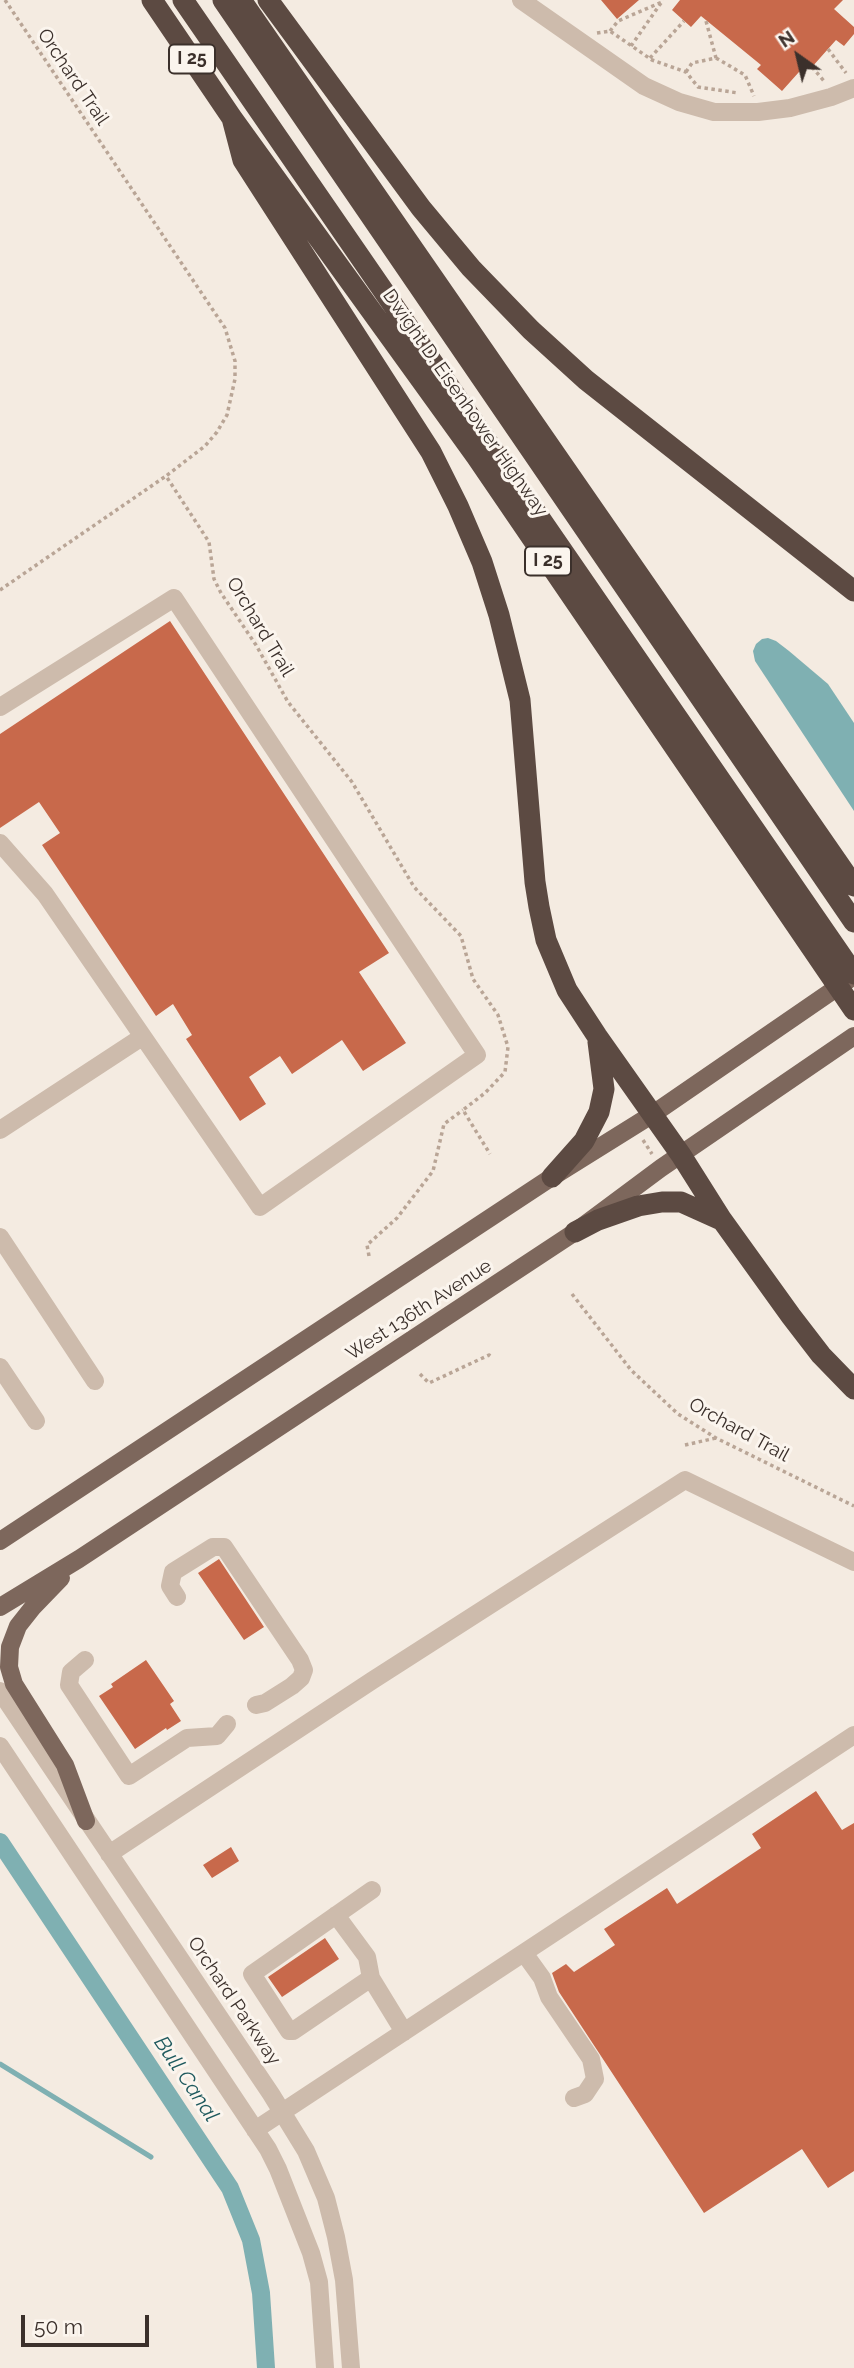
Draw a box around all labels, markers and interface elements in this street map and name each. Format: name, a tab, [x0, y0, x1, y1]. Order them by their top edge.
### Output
north arrow	[763, 21, 833, 91]
street label: Orchard Trail	[32, 24, 114, 130]
text: N	[774, 25, 798, 52]
road number: I 25	[169, 44, 215, 74]
street label: Dwight D. Eisenhower Highway	[378, 285, 552, 521]
road number: I 25	[525, 546, 571, 576]
street label: Orchard Trail	[221, 573, 299, 681]
street label: West 136th Avenue	[342, 1254, 496, 1366]
street label: Orchard Trail	[685, 1393, 793, 1467]
street label: Orchard Parkway	[183, 1933, 285, 2069]
water label: Bull Canal	[148, 2031, 224, 2127]
scale bar	[24, 2302, 152, 2346]
text: 50 m	[34, 2314, 83, 2339]

